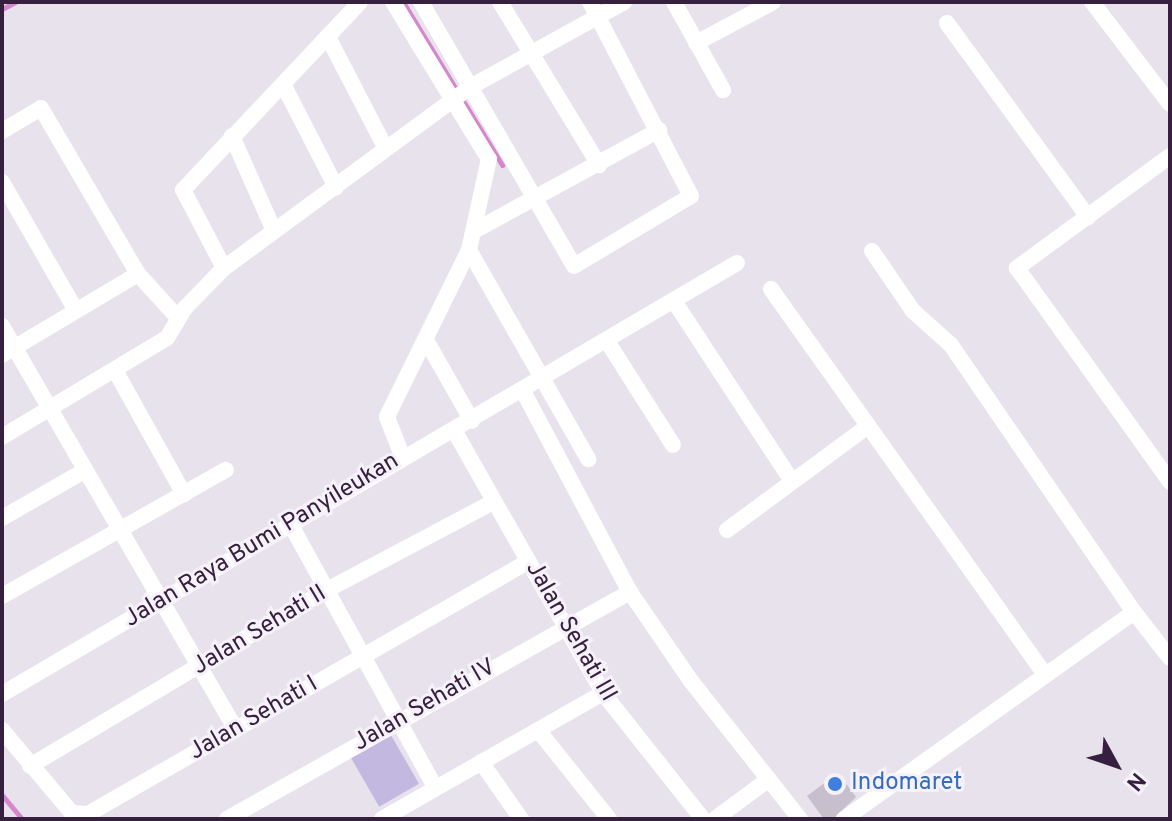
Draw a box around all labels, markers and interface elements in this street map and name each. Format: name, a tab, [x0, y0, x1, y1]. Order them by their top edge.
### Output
street label: Jalan Raya Bumi Panyileukan	[119, 447, 405, 635]
street label: Jalan Sehati III	[518, 557, 622, 707]
street label: Jalan Sehati II	[188, 580, 332, 682]
street label: Jalan Sehati IV	[349, 654, 501, 758]
street label: Jalan Sehati I	[184, 671, 324, 767]
north arrow	[1076, 725, 1156, 805]
text: N	[1119, 766, 1150, 795]
place label: Indomaret	[851, 770, 962, 798]
marker: Indomaret	[826, 775, 844, 793]

